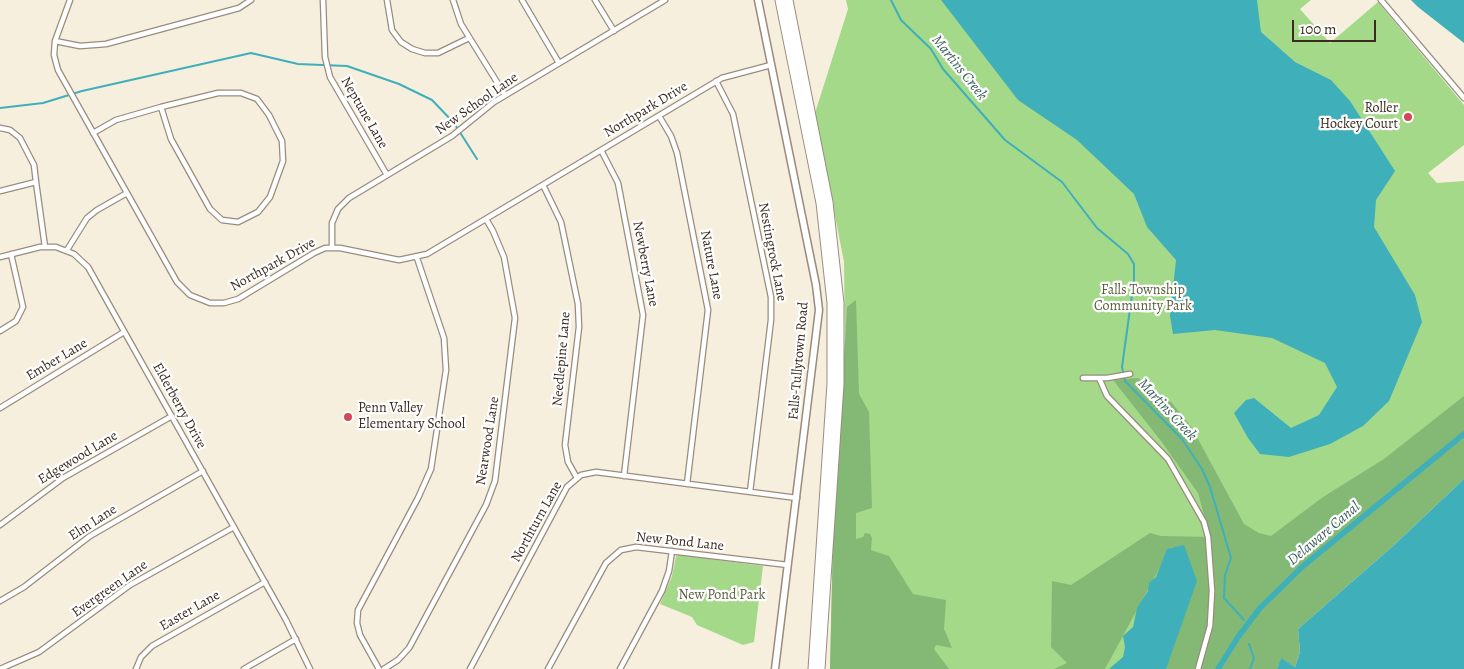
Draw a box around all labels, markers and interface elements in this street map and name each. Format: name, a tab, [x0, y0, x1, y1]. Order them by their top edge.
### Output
scale bar	[1294, 10, 1378, 42]
text: 100 m	[1300, 19, 1337, 39]
water label: Martins Creek	[927, 32, 991, 104]
street label: New School Lane	[432, 69, 522, 139]
street label: Neptune Lane	[337, 74, 391, 152]
street label: Northpark Drive	[601, 78, 691, 142]
place label: Roller Hockey Court	[1320, 101, 1398, 134]
marker: Roller Hockey Court	[1402, 111, 1414, 123]
street label: Nestingrock Lane	[754, 201, 790, 303]
street label: Newberry Lane	[628, 220, 662, 308]
street label: Nature Lane	[696, 229, 726, 301]
street label: Northpark Drive	[228, 235, 318, 295]
park label: Falls Township Community Park	[1094, 283, 1192, 316]
street label: Falls-Tullytown Road	[785, 301, 813, 421]
street label: Needlepine Lane	[549, 311, 575, 407]
street label: Ember Lane	[23, 335, 91, 385]
street label: Elderberry Drive	[148, 360, 210, 452]
water label: Martins Creek	[1134, 375, 1200, 445]
street label: Nearwood Lane	[473, 395, 503, 487]
place label: Penn Valley Elementary School	[358, 401, 465, 434]
marker: Penn Valley Elementary School	[342, 411, 354, 423]
street label: Edgewood Lane	[35, 428, 121, 488]
street label: Northturn Lane	[508, 479, 566, 565]
water label: Delaware Canal	[1284, 498, 1364, 570]
street label: Elm Lane	[66, 501, 120, 545]
street label: New Pond Lane	[635, 529, 725, 555]
street label: Evergreen Lane	[69, 557, 151, 621]
street label: Easter Lane	[157, 587, 223, 635]
park label: New Pond Park	[679, 588, 765, 604]

